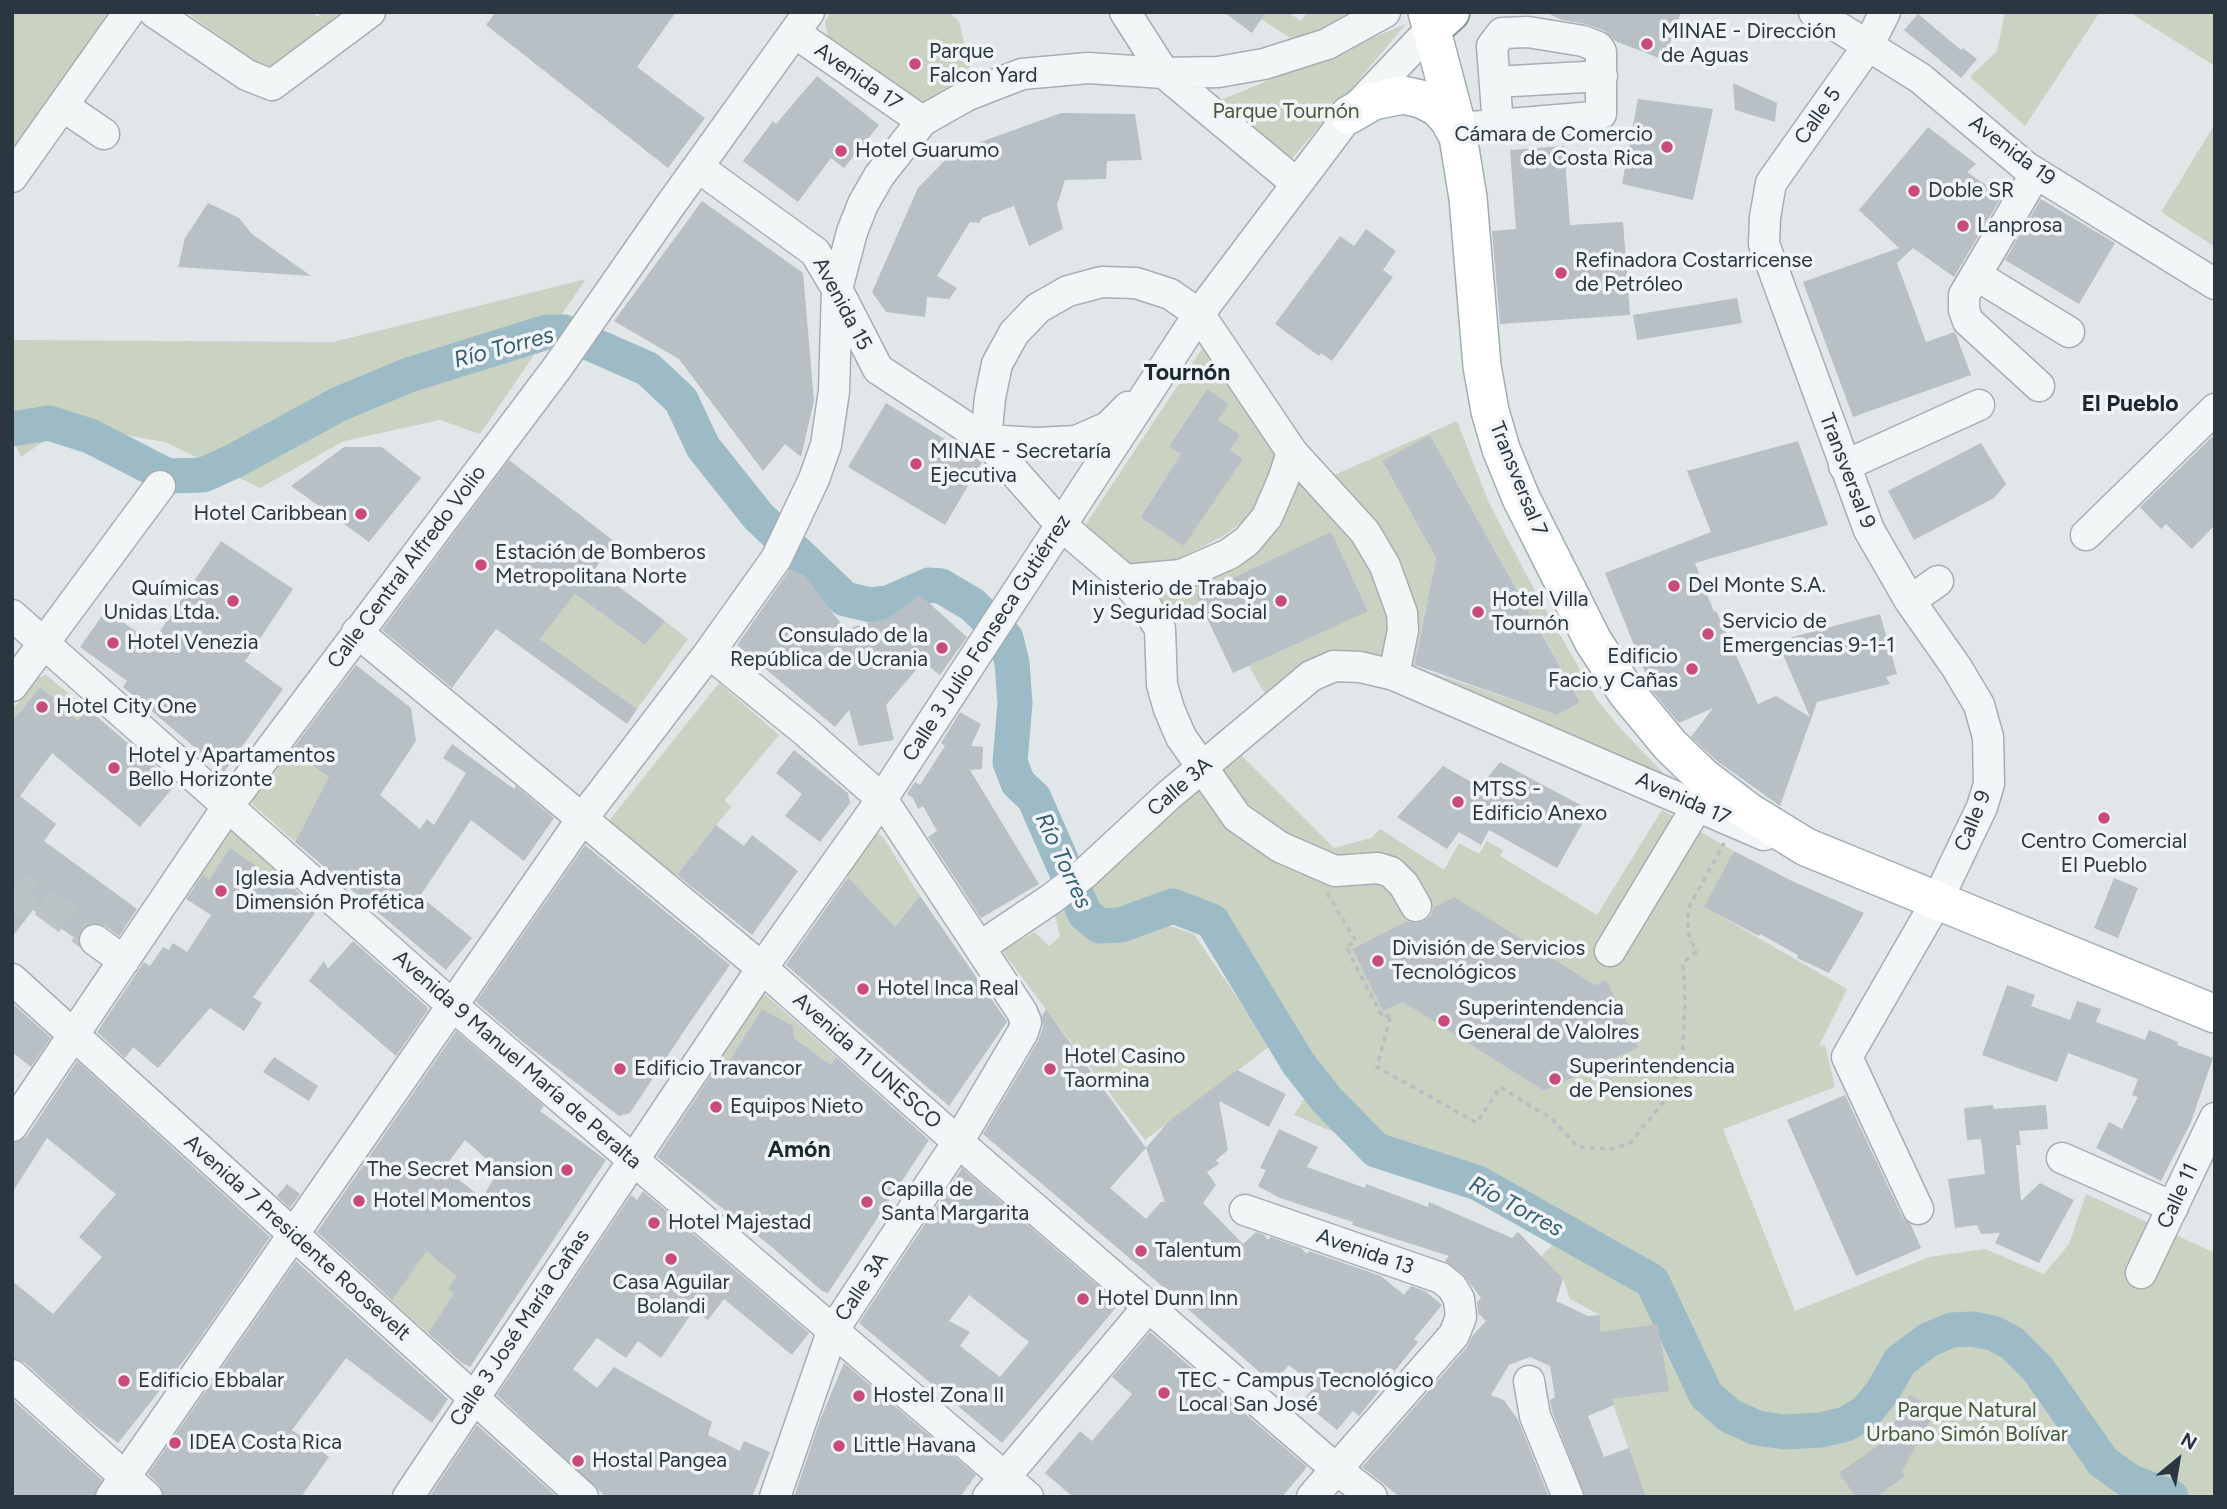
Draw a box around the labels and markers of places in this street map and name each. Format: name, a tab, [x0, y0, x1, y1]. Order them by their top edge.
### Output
place label: MINAE - Dirección de Aguas	[1661, 19, 1836, 69]
marker: MINAE - Dirección de Aguas	[1639, 36, 1655, 52]
place label: Parque Falcon Yard	[929, 39, 1038, 89]
marker: Parque Falcon Yard	[907, 56, 923, 72]
place label: Cámara de Comercio de Costa Rica	[1454, 122, 1653, 172]
place label: Hotel Guarumo	[855, 138, 999, 164]
marker: Cámara de Comercio de Costa Rica	[1659, 139, 1675, 155]
marker: Hotel Guarumo	[833, 143, 849, 159]
place label: Doble SR	[1928, 178, 2014, 204]
marker: Doble SR	[1906, 183, 1922, 199]
place label: Lanprosa	[1977, 213, 2063, 239]
marker: Lanprosa	[1955, 218, 1971, 234]
place label: Refinadora Costarricense de Petróleo	[1575, 248, 1813, 298]
marker: Refinadora Costarricense de Petróleo	[1553, 265, 1569, 281]
place label: MINAE - Secretaría Ejecutiva	[930, 439, 1111, 489]
marker: MINAE - Secretaría Ejecutiva	[908, 456, 924, 472]
place label: Hotel Caribbean	[194, 501, 347, 527]
marker: Hotel Caribbean	[353, 506, 369, 522]
place label: Estación de Bomberos Metropolitana Norte	[495, 540, 706, 590]
marker: Estación de Bomberos Metropolitana Norte	[473, 557, 489, 573]
place label: Del Monte S.A.	[1688, 573, 1826, 599]
place label: Químicas Unidas Ltda.	[103, 576, 219, 626]
place label: Ministerio de Trabajo y Seguridad Social	[1071, 576, 1267, 626]
marker: Del Monte S.A.	[1666, 578, 1682, 594]
place label: Hotel Villa Tournón	[1492, 587, 1588, 637]
marker: Químicas Unidas Ltda.	[225, 593, 241, 609]
marker: Ministerio de Trabajo y Seguridad Social	[1273, 593, 1289, 609]
marker: Hotel Villa Tournón	[1470, 604, 1486, 620]
place label: Servicio de Emergencias 9-1-1	[1722, 609, 1895, 659]
place label: Consulado de la República de Ucrania	[730, 623, 928, 673]
marker: Servicio de Emergencias 9-1-1	[1700, 626, 1716, 642]
place label: Hotel Venezia	[127, 630, 258, 656]
marker: Hotel Venezia	[105, 635, 121, 651]
marker: Consulado de la República de Ucrania	[934, 640, 950, 656]
place label: Edificio Facio y Cañas	[1548, 644, 1678, 694]
marker: Edificio Facio y Cañas	[1684, 661, 1700, 677]
place label: Hotel City One	[56, 694, 197, 720]
marker: Hotel City One	[34, 699, 50, 715]
place label: Hotel y Apartamentos Bello Horizonte	[128, 743, 335, 793]
marker: Hotel y Apartamentos Bello Horizonte	[106, 760, 122, 776]
place label: MTSS - Edificio Anexo	[1472, 777, 1607, 827]
marker: MTSS - Edificio Anexo	[1450, 794, 1466, 810]
marker: Centro Comercial El Pueblo	[2096, 810, 2112, 826]
place label: Centro Comercial El Pueblo	[2021, 829, 2187, 879]
place label: Iglesia Adventista Dimensión Profética	[235, 866, 425, 916]
marker: Iglesia Adventista Dimensión Profética	[213, 883, 229, 899]
place label: División de Servicios Tecnológicos	[1392, 936, 1585, 986]
marker: División de Servicios Tecnológicos	[1370, 953, 1386, 969]
place label: Hotel Inca Real	[877, 976, 1019, 1002]
marker: Hotel Inca Real	[855, 981, 871, 997]
place label: Superintendencia General de Valolres	[1458, 996, 1639, 1046]
marker: Superintendencia General de Valolres	[1436, 1013, 1452, 1029]
place label: Hotel Casino Taormina	[1064, 1044, 1186, 1094]
place label: Superintendencia de Pensiones	[1569, 1054, 1735, 1104]
place label: Edificio Travancor	[634, 1056, 802, 1082]
marker: Edificio Travancor	[612, 1061, 628, 1077]
marker: Hotel Casino Taormina	[1042, 1061, 1058, 1077]
marker: Superintendencia de Pensiones	[1547, 1071, 1563, 1087]
place label: Equipos Nieto	[730, 1094, 863, 1120]
marker: Equipos Nieto	[708, 1099, 724, 1115]
place label: The Secret Mansion	[367, 1157, 553, 1183]
marker: The Secret Mansion	[559, 1162, 575, 1178]
place label: Capilla de Santa Margarita	[881, 1177, 1029, 1227]
place label: Hotel Momentos	[373, 1188, 531, 1214]
marker: Hotel Momentos	[351, 1193, 367, 1209]
marker: Capilla de Santa Margarita	[859, 1194, 875, 1210]
place label: Hotel Majestad	[668, 1210, 811, 1236]
marker: Hotel Majestad	[646, 1215, 662, 1231]
place label: Talentum	[1155, 1238, 1241, 1264]
marker: Talentum	[1133, 1243, 1149, 1259]
marker: Casa Aguilar Bolandi	[663, 1251, 679, 1267]
place label: Casa Aguilar Bolandi	[613, 1270, 729, 1320]
place label: Hotel Dunn Inn	[1097, 1286, 1238, 1312]
marker: Hotel Dunn Inn	[1075, 1291, 1091, 1307]
place label: Edificio Ebbalar	[138, 1368, 284, 1394]
place label: TEC - Campus Tecnológico Local San José	[1178, 1368, 1434, 1418]
marker: Edificio Ebbalar	[116, 1373, 132, 1389]
place label: Hostel Zona II	[873, 1383, 1005, 1409]
marker: TEC - Campus Tecnológico Local San José	[1156, 1385, 1172, 1401]
marker: Hostel Zona II	[851, 1388, 867, 1404]
place label: IDEA Costa Rica	[189, 1430, 342, 1456]
place label: Little Havana	[853, 1433, 976, 1459]
marker: IDEA Costa Rica	[167, 1435, 183, 1451]
marker: Little Havana	[831, 1438, 847, 1454]
place label: Hostal Pangea	[592, 1448, 727, 1474]
marker: Hostal Pangea	[570, 1453, 586, 1469]

